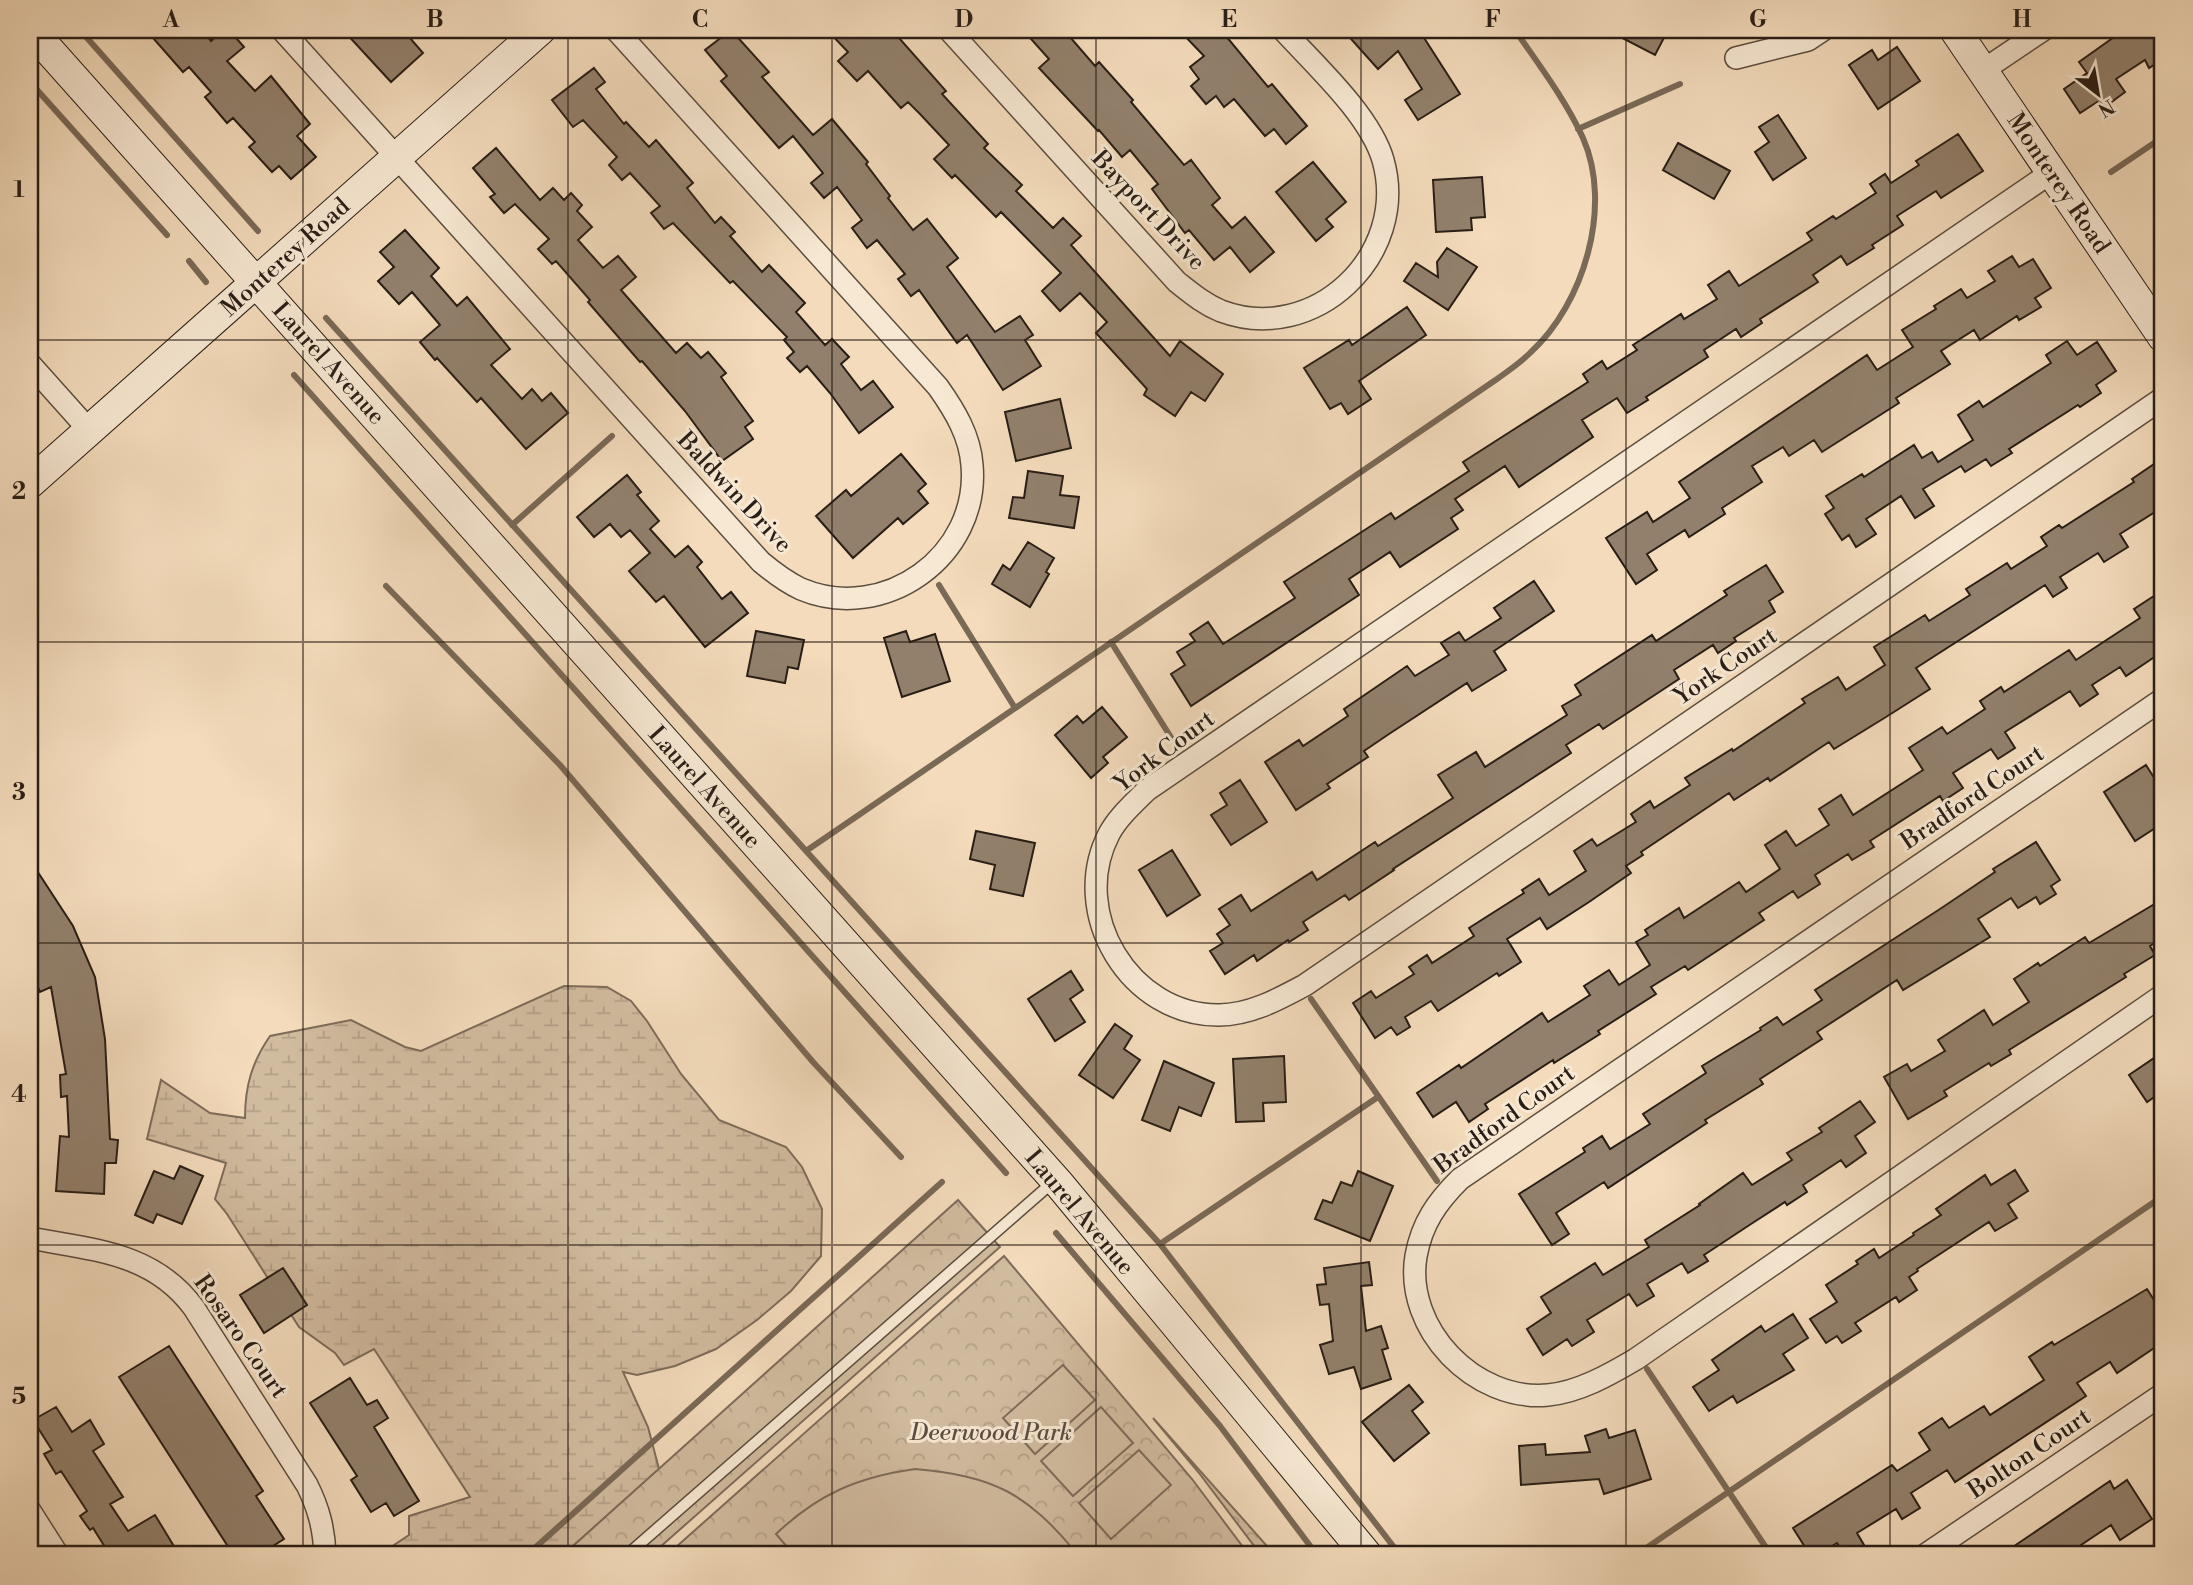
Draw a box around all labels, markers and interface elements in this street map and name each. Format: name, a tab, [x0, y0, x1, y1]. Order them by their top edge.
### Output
text: A	[162, 6, 180, 34]
text: B	[426, 6, 444, 34]
text: C	[692, 6, 708, 34]
text: D	[955, 6, 973, 34]
text: E	[1221, 6, 1237, 34]
text: F	[1485, 6, 1501, 34]
text: G	[1749, 6, 1767, 34]
text: H	[2013, 6, 2032, 34]
north arrow	[2064, 60, 2134, 130]
text: N	[2094, 94, 2119, 122]
street label: Monterey Road	[2000, 107, 2117, 260]
street label: Bayport Drive	[1084, 144, 1212, 277]
text: 1	[13, 176, 25, 204]
street label: Monterey Road	[215, 192, 357, 324]
street label: Laurel Avenue	[265, 296, 391, 431]
street label: Baldwin Drive	[670, 425, 798, 560]
text: 2	[12, 478, 26, 506]
street label: York Court	[1667, 621, 1783, 713]
street label: York Court	[1107, 704, 1221, 801]
street label: Laurel Avenue	[641, 720, 767, 855]
street label: Bradford Court	[1894, 739, 2050, 857]
text: 3	[12, 779, 26, 807]
street label: Bradford Court	[1428, 1058, 1581, 1181]
text: 4	[11, 1081, 27, 1109]
street label: Laurel Avenue	[1018, 1144, 1141, 1282]
street label: Rosaro Court	[187, 1269, 294, 1405]
text: 5	[12, 1383, 26, 1411]
street label: Bolton Court	[1962, 1402, 2097, 1506]
park label: Deerwood Park	[909, 1418, 1072, 1448]

